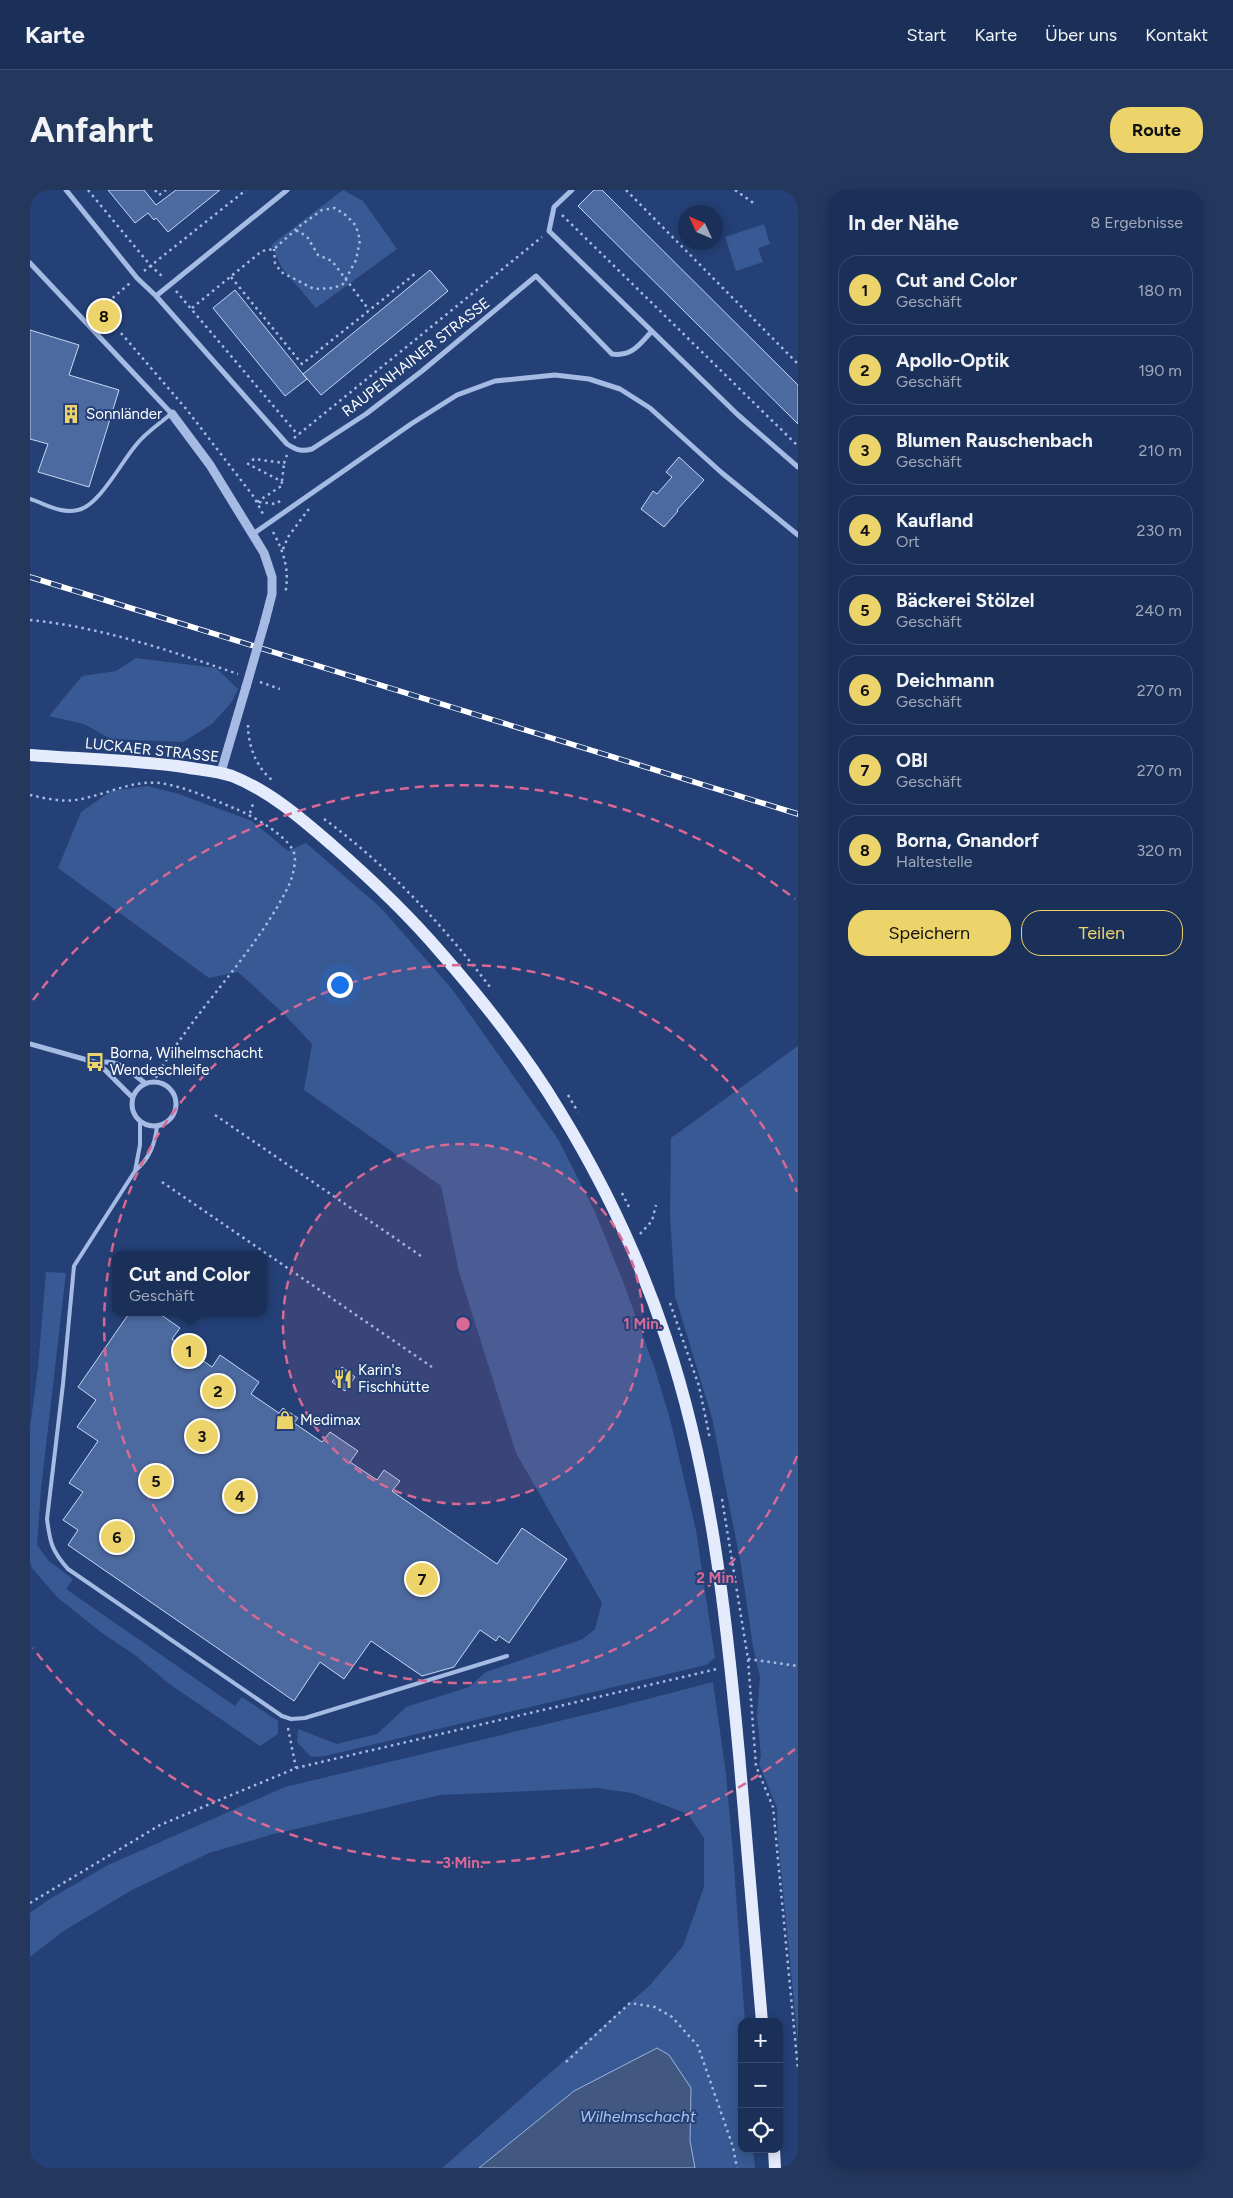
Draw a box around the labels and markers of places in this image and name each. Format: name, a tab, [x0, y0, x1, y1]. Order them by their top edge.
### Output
pin: 8	[88, 297, 120, 335]
building icon: Sonnländer	[60, 403, 82, 425]
place label: Sonnländer	[86, 405, 162, 423]
place label: Borna, Wilhelmschacht Wendeschleife	[110, 1044, 263, 1079]
bus stop icon: Borna, Wilhelmschacht Wendeschleife	[84, 1051, 106, 1073]
centre of rings	[454, 1315, 472, 1333]
pin: 1	[173, 1332, 205, 1370]
place label: Karin's Fischhütte	[358, 1361, 429, 1396]
restaurant icon: Karin's Fischhütte	[332, 1368, 354, 1390]
pin: 2	[202, 1372, 234, 1410]
shop icon: Medimax	[274, 1409, 296, 1431]
place label: Medimax	[300, 1411, 361, 1429]
pin: 3	[186, 1417, 218, 1455]
pin: 5	[140, 1462, 172, 1500]
pin: 4	[224, 1477, 256, 1515]
pin: 6	[101, 1518, 133, 1556]
pin: 7	[406, 1560, 438, 1598]

